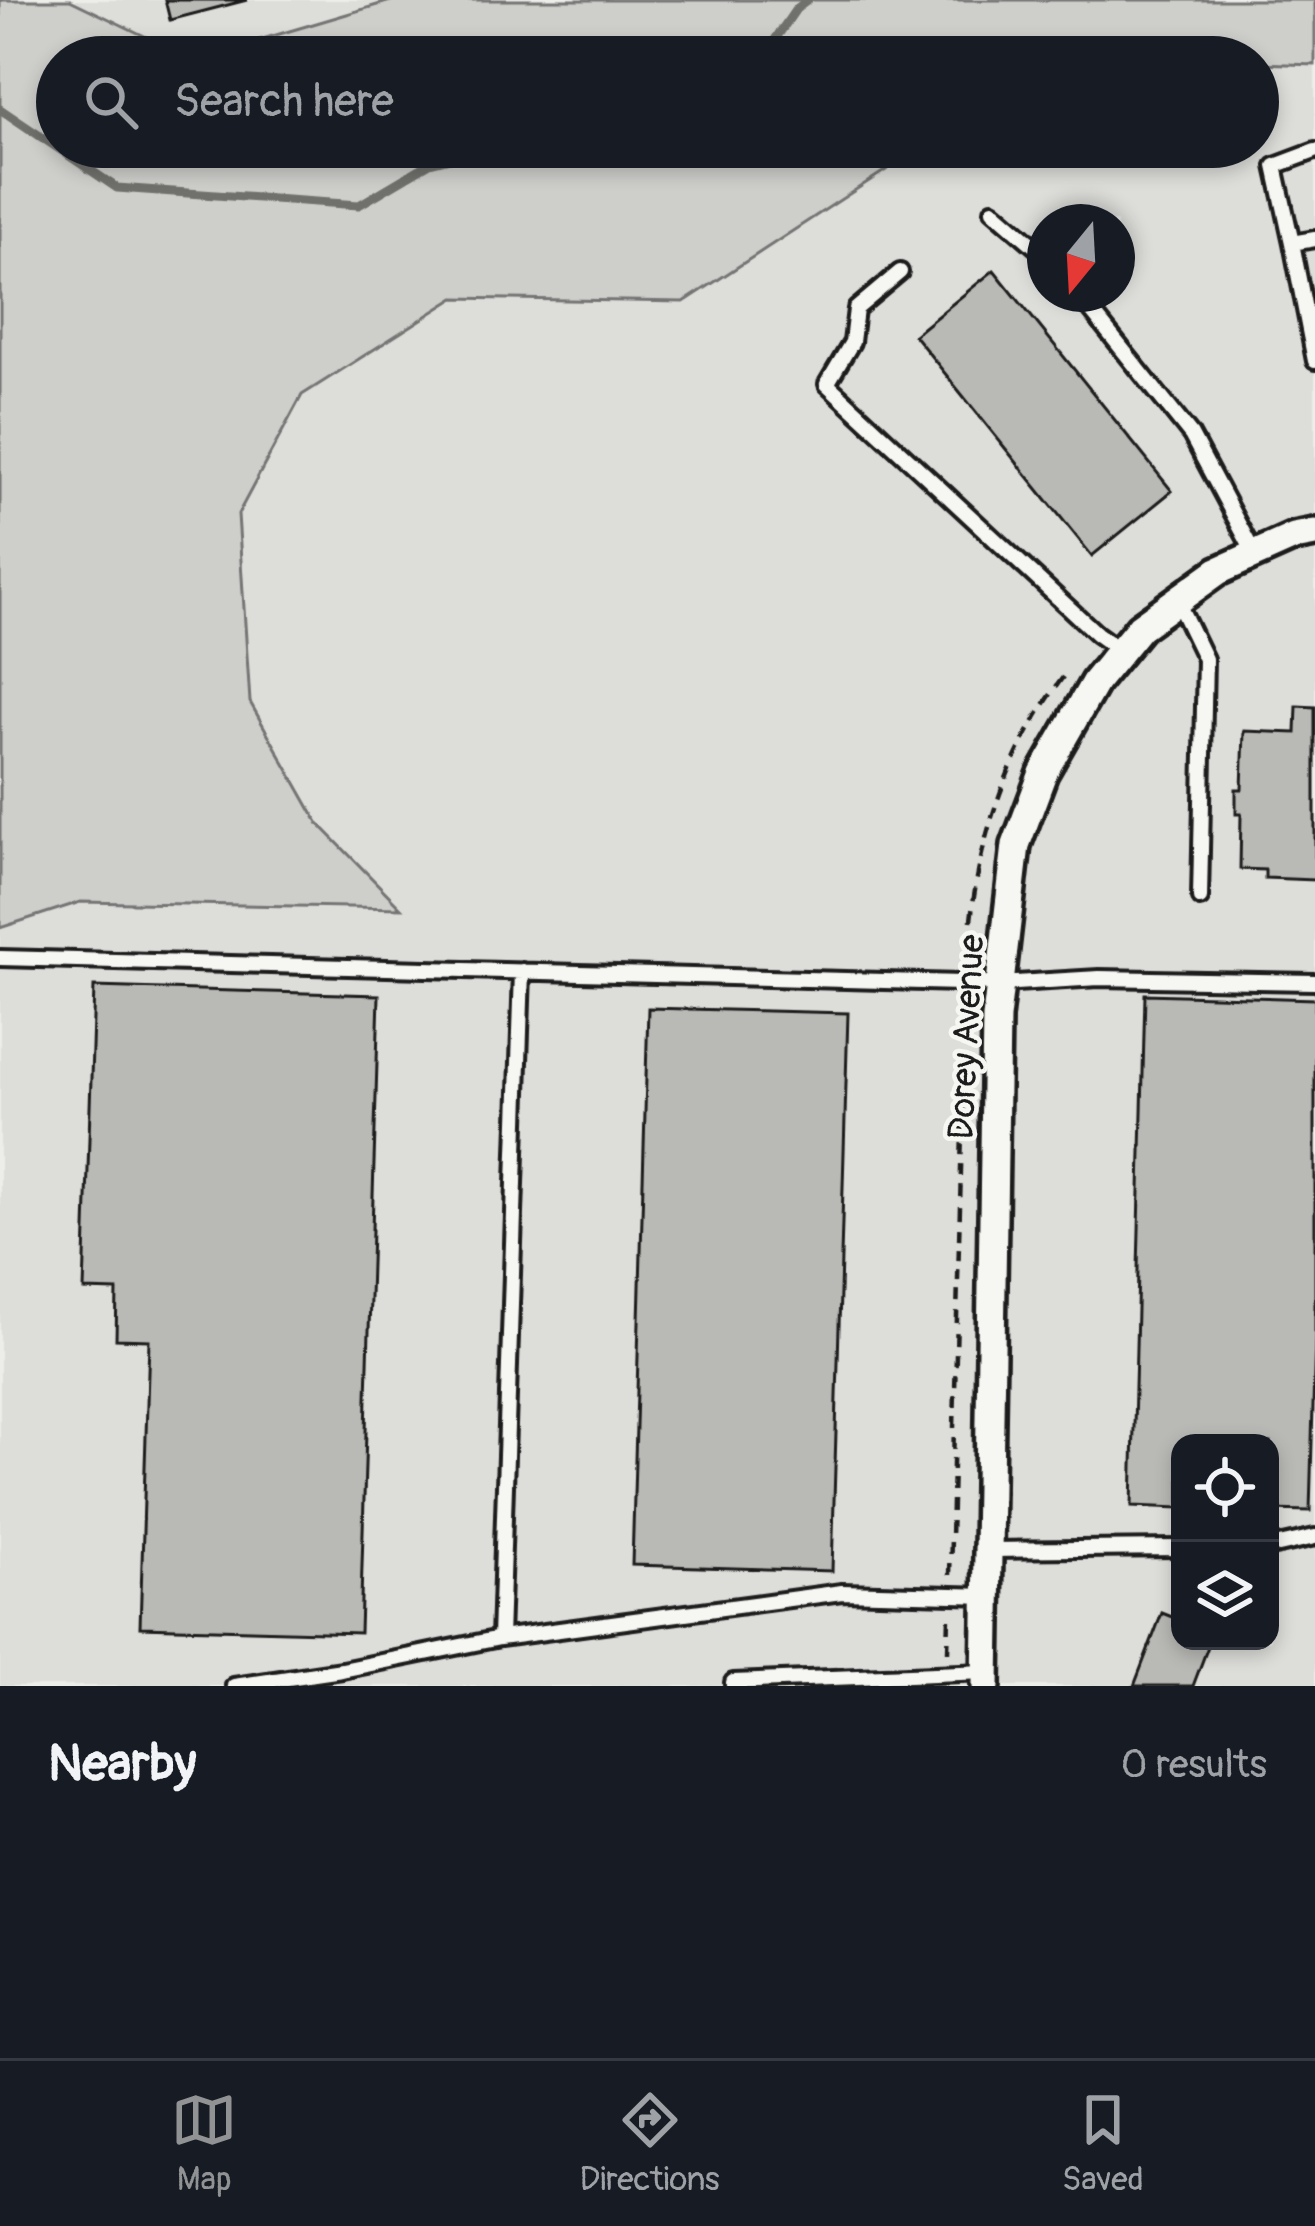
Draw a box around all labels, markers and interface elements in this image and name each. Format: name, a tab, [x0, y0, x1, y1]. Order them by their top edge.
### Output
search box	[36, 36, 1279, 168]
icon: search	[78, 69, 144, 135]
text: Search here	[174, 74, 394, 130]
north arrow	[1027, 204, 1135, 312]
street label: Dorey Avenue	[939, 933, 994, 1141]
map controls	[1171, 1434, 1279, 1650]
button: locate	[1171, 1434, 1279, 1542]
button: layers	[1171, 1542, 1279, 1650]
text: Nearby	[48, 1732, 196, 1796]
text: 0 results	[1121, 1740, 1267, 1789]
tab: Map	[171, 2087, 237, 2200]
tab: Directions	[580, 2087, 720, 2200]
tab: Saved	[1062, 2087, 1144, 2200]

